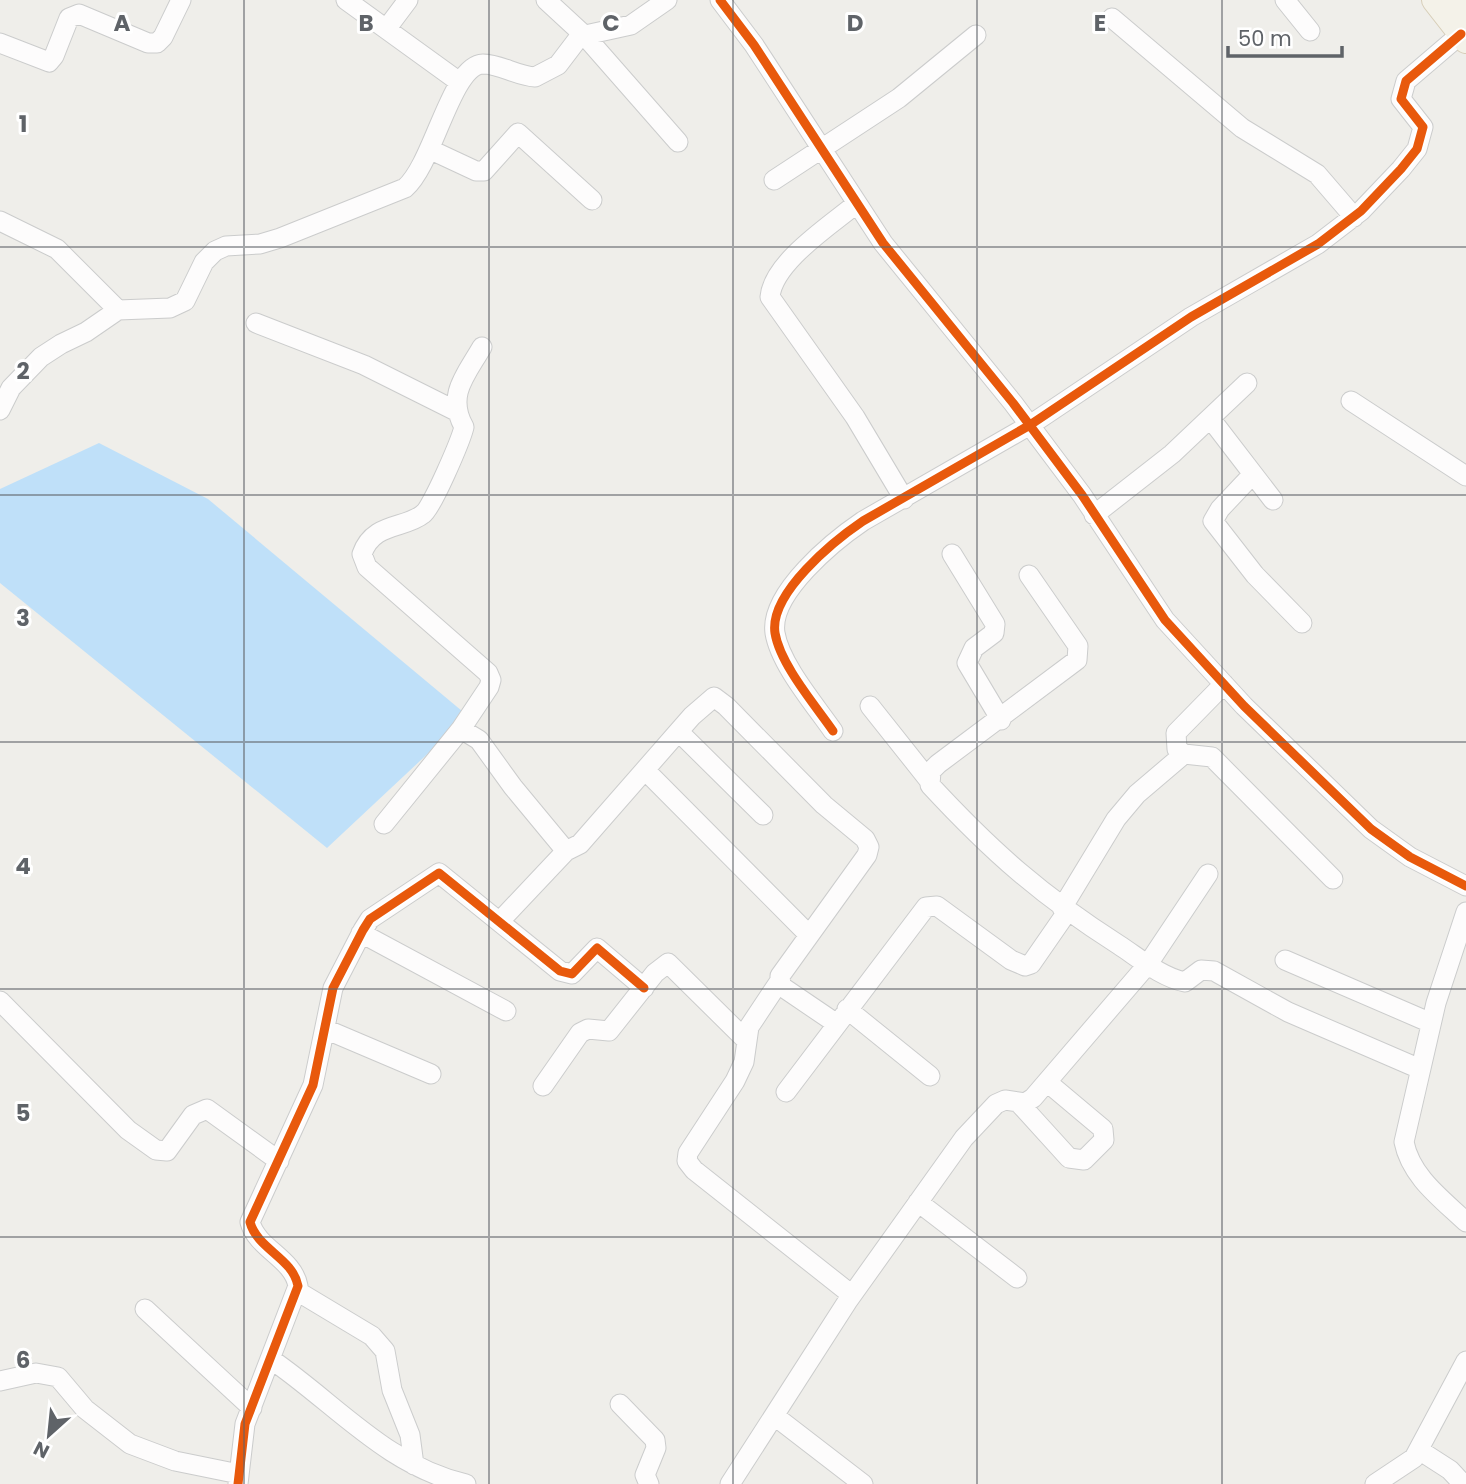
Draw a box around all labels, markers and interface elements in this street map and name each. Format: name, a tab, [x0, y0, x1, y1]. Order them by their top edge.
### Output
text: A	[114, 7, 131, 39]
text: B	[358, 7, 374, 39]
text: C	[602, 7, 620, 39]
text: D	[847, 7, 863, 39]
text: E	[1094, 7, 1106, 39]
scale bar	[1228, 14, 1342, 58]
text: 50 m	[1238, 24, 1292, 53]
text: 1	[19, 108, 27, 140]
text: 2	[16, 355, 30, 387]
text: 3	[16, 602, 30, 634]
text: 4	[15, 850, 31, 882]
text: 5	[16, 1097, 30, 1129]
text: 6	[16, 1344, 30, 1376]
north arrow	[14, 1400, 84, 1470]
text: N	[29, 1434, 54, 1465]

